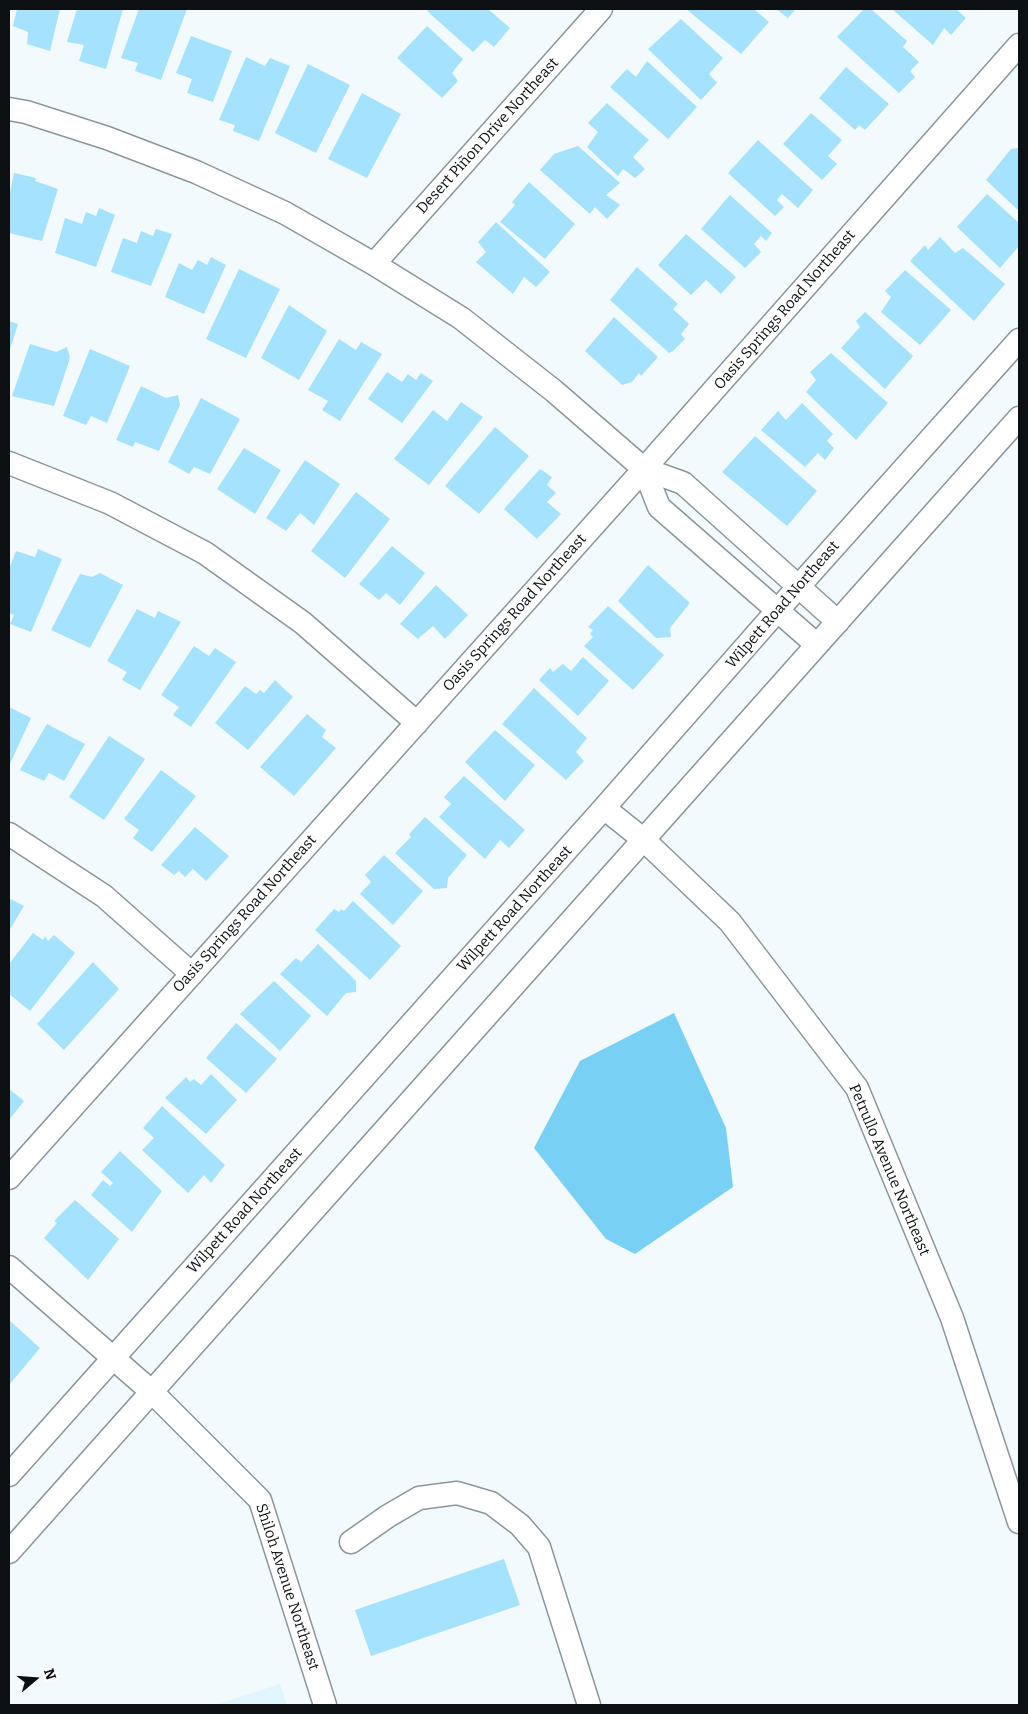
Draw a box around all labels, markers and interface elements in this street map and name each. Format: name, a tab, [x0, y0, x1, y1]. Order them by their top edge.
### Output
street label: Desert Piñon Drive Northeast	[413, 54, 563, 218]
street label: Oasis Springs Road Northeast	[711, 226, 859, 394]
street label: Oasis Springs Road Northeast	[439, 530, 591, 696]
street label: Wilpett Road Northeast	[723, 537, 843, 673]
street label: Oasis Springs Road Northeast	[169, 831, 321, 997]
street label: Wilpett Road Northeast	[454, 842, 576, 976]
street label: Petrullo Avenue Northeast	[845, 1081, 933, 1259]
street label: Wilpett Road Northeast	[184, 1144, 306, 1278]
street label: Shiloh Avenue Northeast	[252, 1501, 322, 1673]
north arrow	[10, 1654, 60, 1704]
text: N	[40, 1666, 59, 1682]

